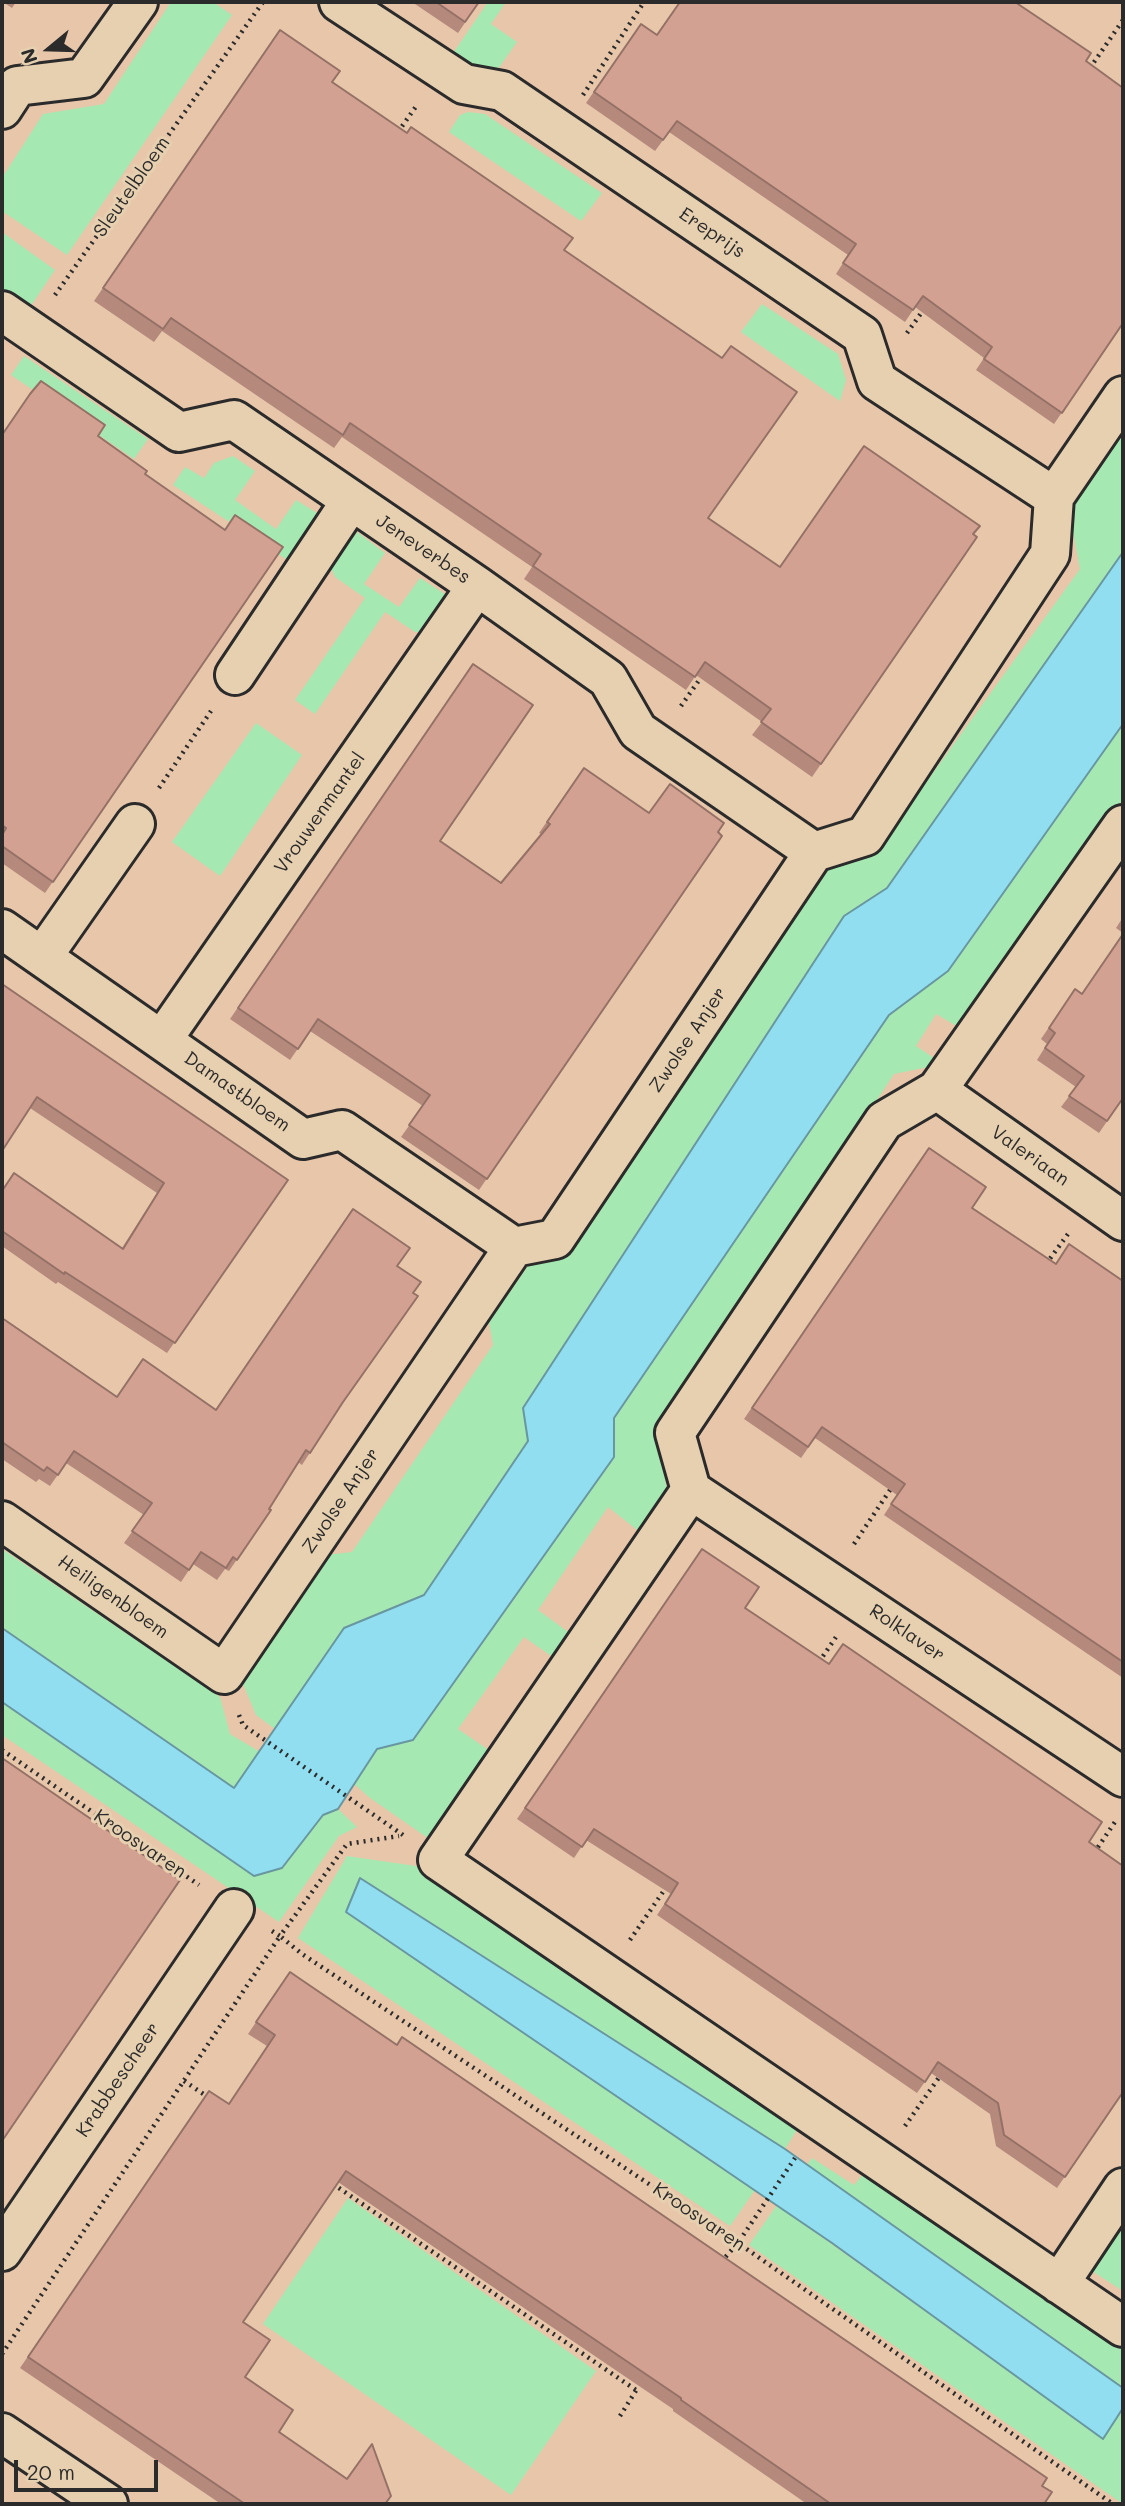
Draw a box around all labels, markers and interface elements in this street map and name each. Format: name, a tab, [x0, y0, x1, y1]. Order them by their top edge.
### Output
north arrow	[14, 14, 84, 84]
text: N	[15, 45, 43, 67]
street label: Sleutelbloem	[89, 132, 175, 242]
street label: Ereprijs	[675, 203, 749, 263]
street label: Jeneverbes	[371, 509, 475, 589]
street label: Vrouwenmantel	[270, 748, 370, 878]
street label: Zwolse Anjer	[644, 983, 732, 1097]
street label: Damastbloem	[179, 1047, 295, 1137]
street label: Valeriaan	[987, 1121, 1073, 1191]
street label: Zwolse Anjer	[297, 1444, 385, 1558]
street label: Heiligenbloem	[53, 1550, 173, 1644]
street label: Rolklaver	[865, 1599, 949, 1667]
street label: Kroosvaren	[89, 1805, 191, 1883]
street label: Krabbescheer	[71, 2018, 165, 2142]
street label: Kroosvaren	[648, 2178, 750, 2256]
scale bar	[18, 2446, 161, 2490]
text: 20 m	[27, 2458, 75, 2485]

